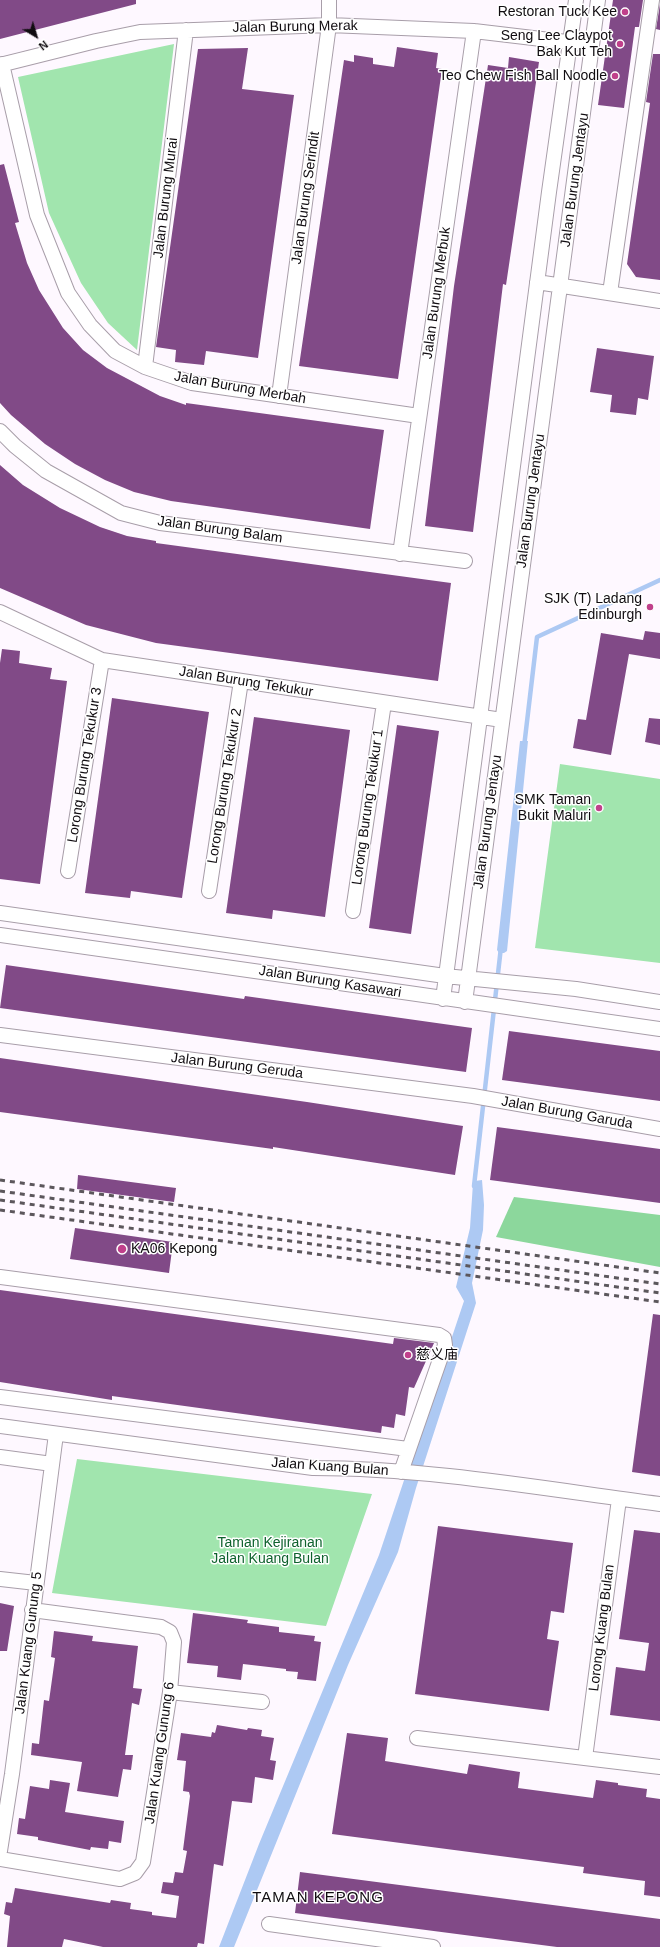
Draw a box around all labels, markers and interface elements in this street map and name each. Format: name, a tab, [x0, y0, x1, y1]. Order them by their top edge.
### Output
place label: Restoran Tuck Kee	[498, 4, 617, 20]
marker: Restoran Tuck Kee	[620, 7, 630, 17]
north arrow	[16, 16, 56, 56]
street label: Jalan Burung Merak	[232, 18, 358, 36]
place label: Seng Lee Claypot Bak Kut Teh	[501, 28, 612, 60]
text: N	[37, 38, 50, 53]
marker: Seng Lee Claypot Bak Kut Teh	[615, 39, 625, 49]
place label: Teo Chew Fish Ball Noodle	[439, 68, 607, 84]
marker: Teo Chew Fish Ball Noodle	[610, 71, 620, 81]
street label: Jalan Burung Jentayu	[557, 112, 593, 248]
street label: Jalan Burung Serindit	[288, 131, 324, 265]
street label: Jalan Burung Murai	[150, 137, 182, 259]
street label: Jalan Burung Merbuk	[419, 226, 455, 360]
street label: Jalan Burung Merbah	[173, 368, 307, 408]
street label: Jalan Burung Jentayu	[513, 433, 549, 569]
street label: Jalan Burung Balam	[156, 513, 284, 547]
place label: SJK (T) Ladang Edinburgh	[544, 591, 642, 624]
marker: SJK (T) Ladang Edinburgh	[645, 602, 655, 612]
street label: Jalan Burung Tekukur	[178, 663, 314, 701]
street label: Lorong Burung Tekukur 3	[64, 686, 106, 844]
street label: Lorong Burung Tekukur 2	[204, 707, 246, 865]
street label: Lorong Burung Tekukur 1	[349, 728, 387, 886]
street label: Jalan Burung Jentayu	[470, 754, 506, 890]
place label: SMK Taman Bukit Maluri	[515, 792, 591, 824]
marker: SMK Taman Bukit Maluri	[594, 803, 604, 813]
street label: Jalan Burung Kasawari	[258, 962, 402, 1002]
street label: Jalan Burung Geruda	[170, 1050, 304, 1082]
street label: Jalan Burung Garuda	[500, 1093, 634, 1133]
place label: KA06 Kepong	[131, 1241, 217, 1257]
marker: KA06 Kepong	[116, 1243, 128, 1255]
place label: 慈义庙	[416, 1347, 458, 1363]
marker: 慈义庙	[403, 1350, 413, 1360]
street label: Jalan Kuang Bulan	[271, 1455, 389, 1479]
park label: Taman Kejiranan Jalan Kuang Bulan	[211, 1535, 329, 1568]
street label: Lorong Kuang Bulan	[586, 1564, 618, 1692]
street label: Jalan Kuang Gunung 5	[12, 1571, 46, 1715]
street label: Jalan Kuang Gunung 6	[142, 1681, 178, 1825]
district label: TAMAN KEPONG	[252, 1889, 384, 1907]

